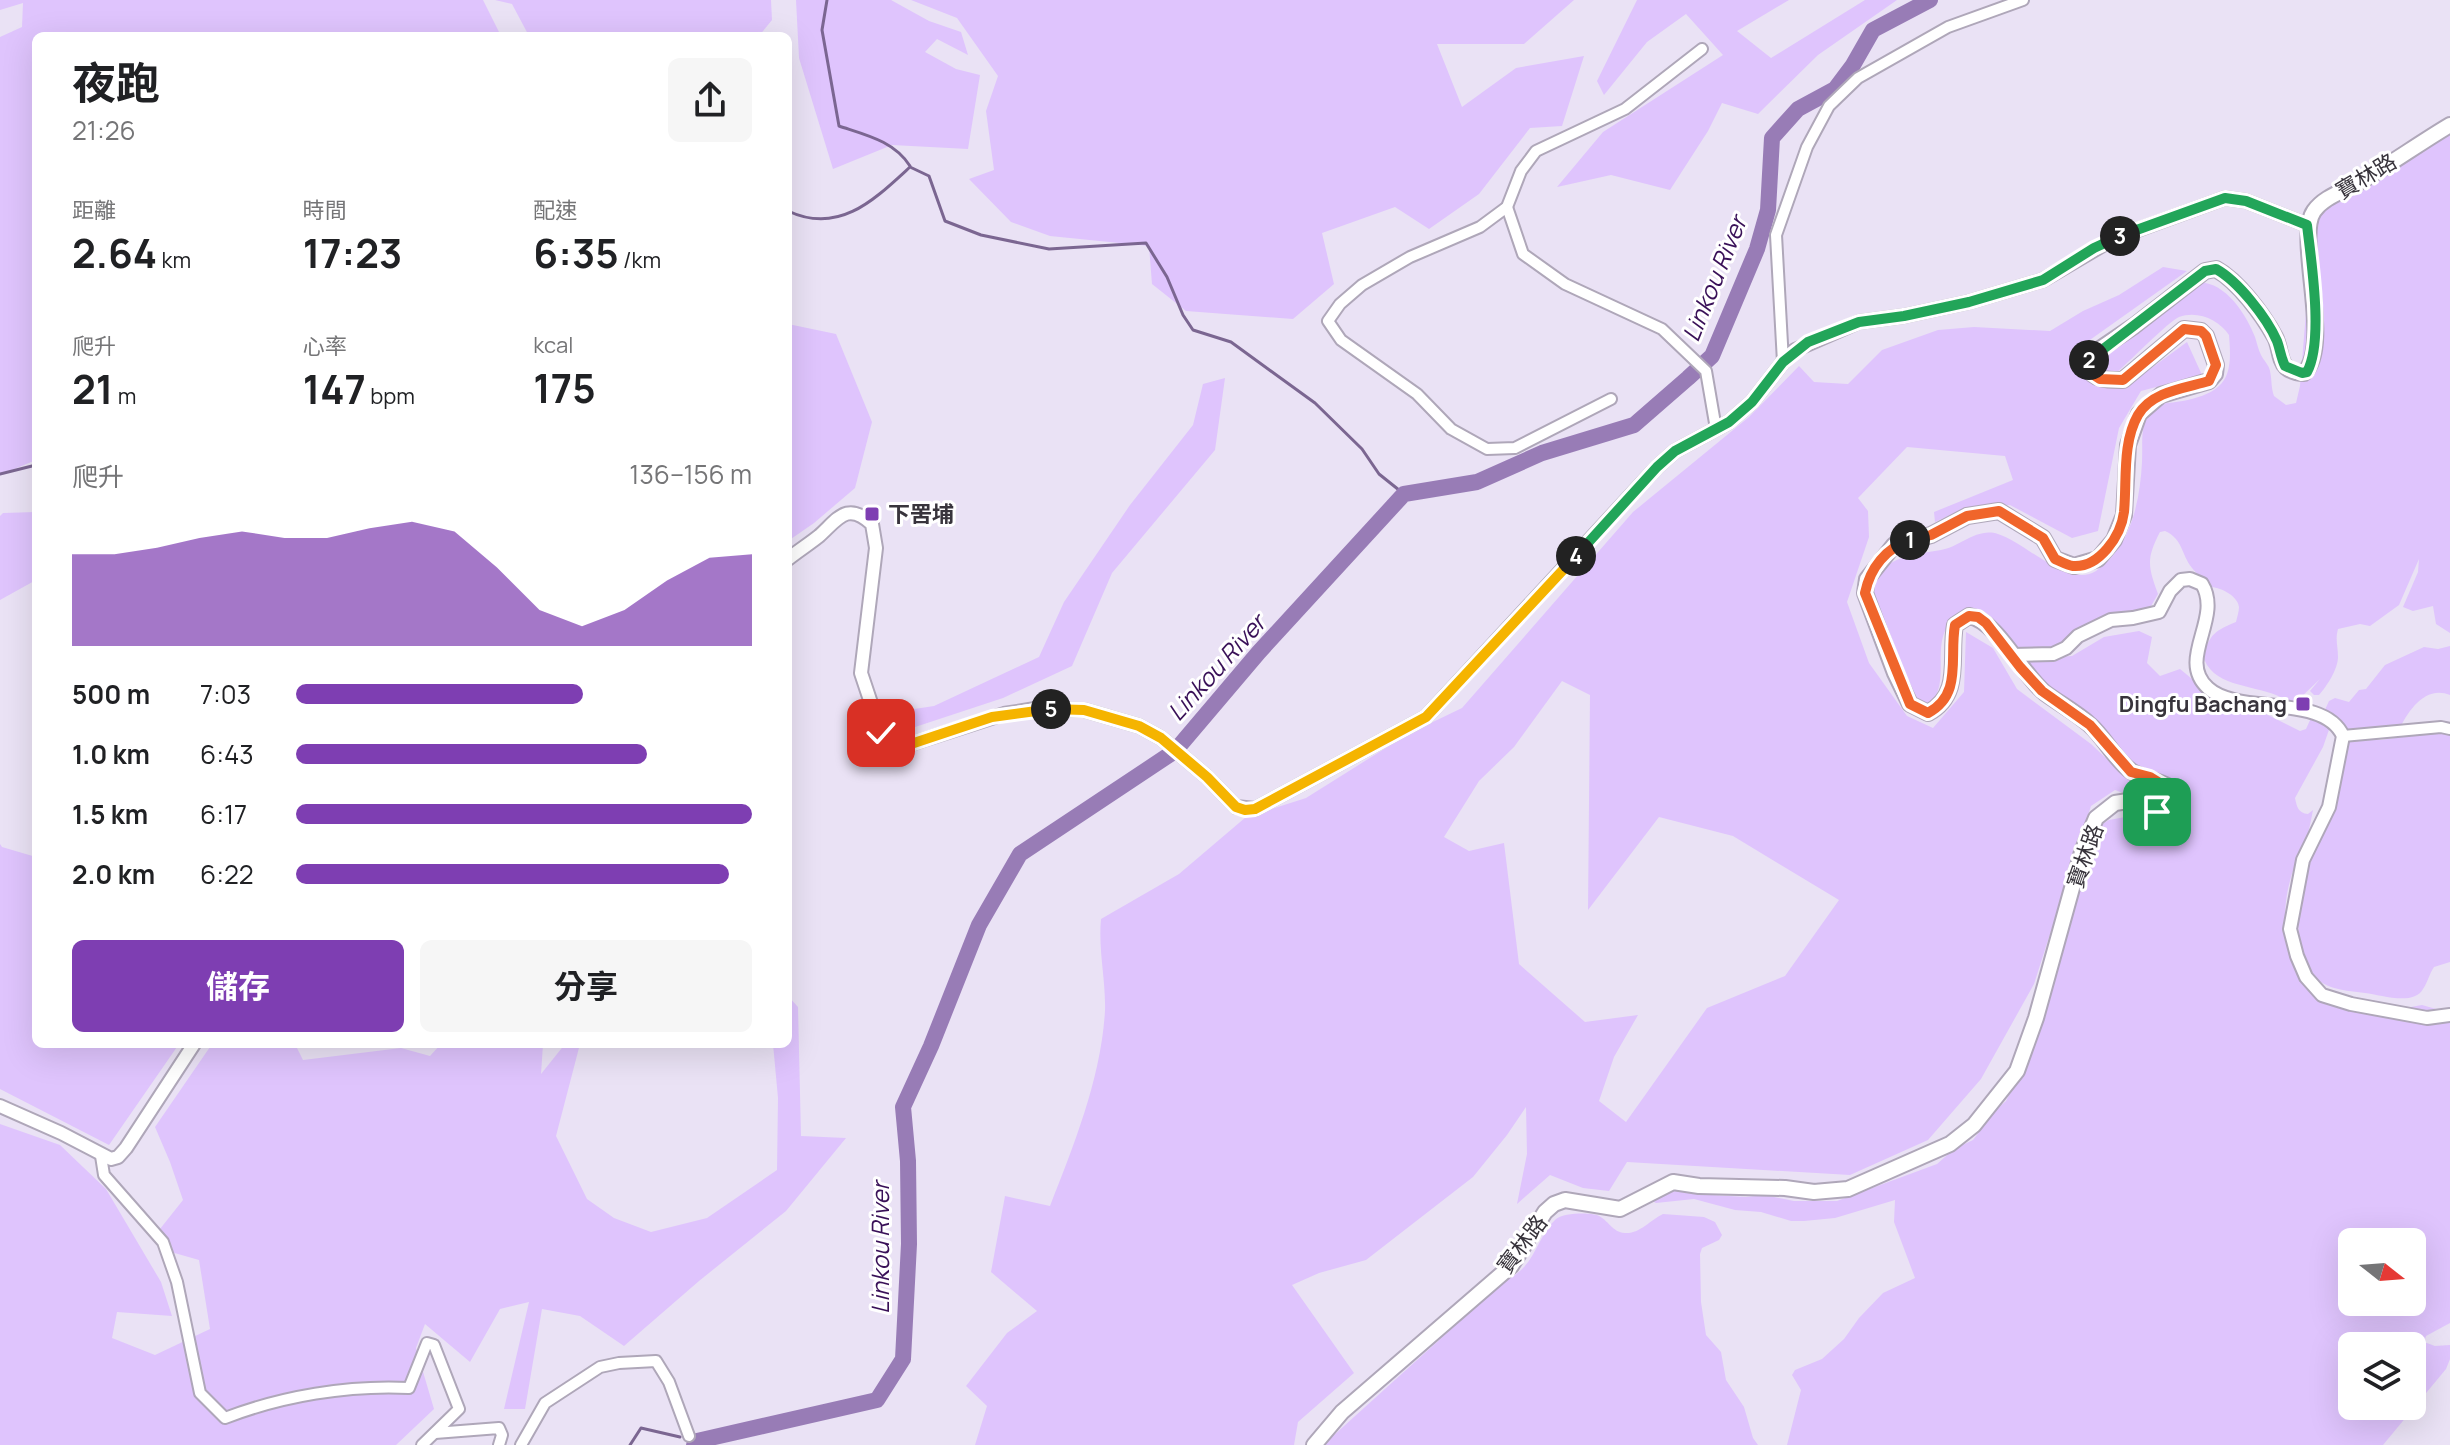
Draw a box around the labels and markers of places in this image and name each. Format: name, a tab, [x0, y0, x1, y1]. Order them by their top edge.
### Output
pin: 3	[2100, 216, 2140, 256]
pin: 2	[2069, 340, 2109, 380]
place label: 下罟埔	[888, 499, 954, 529]
marker: 下罟埔	[863, 505, 881, 523]
pin: 1	[1890, 520, 1930, 560]
pin: 4	[1556, 536, 1596, 576]
pin: 5	[1031, 689, 1071, 729]
place label: Dingfu Bachang	[2119, 689, 2287, 719]
marker: Dingfu Bachang	[2294, 695, 2312, 713]
pin	[847, 699, 915, 767]
pin	[2123, 778, 2191, 846]

